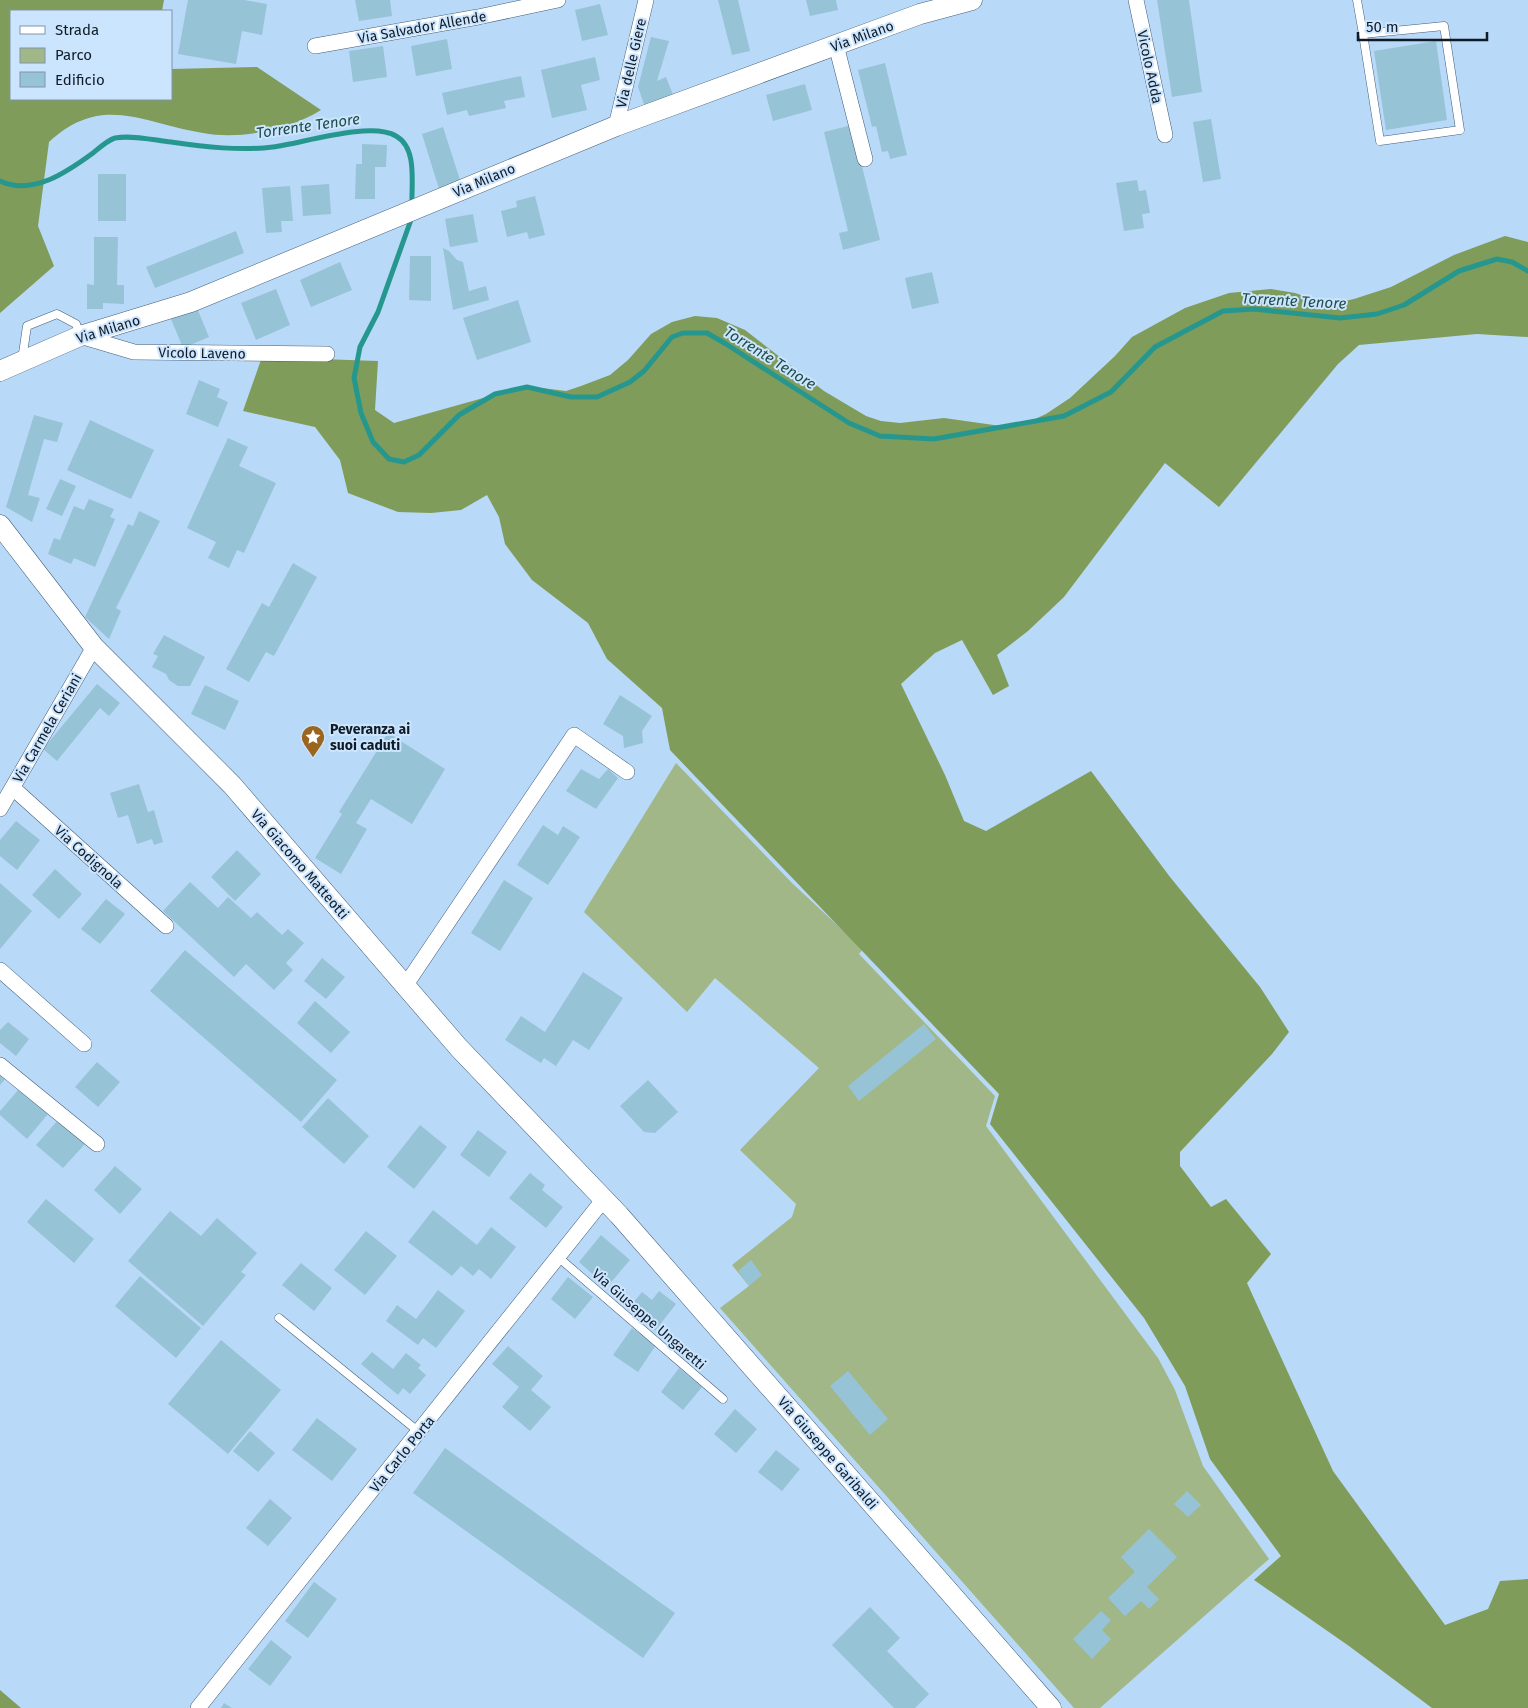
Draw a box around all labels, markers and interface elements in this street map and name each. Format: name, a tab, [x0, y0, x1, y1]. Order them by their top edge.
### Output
street label: Via Salvador Allende	[357, 8, 488, 47]
legend	[10, 10, 172, 100]
scale bar	[1358, 10, 1487, 42]
street label: Via delle Giere	[613, 17, 650, 110]
street label: Via Milano	[828, 17, 896, 56]
text: 50 m	[1366, 18, 1399, 36]
text: Strada	[55, 21, 99, 39]
street label: Vicolo Adda	[1133, 29, 1166, 105]
text: Parco	[55, 46, 92, 64]
text: Edificio	[55, 71, 105, 89]
water label: Torrente Tenore	[255, 110, 361, 142]
street label: Via Milano	[451, 160, 518, 201]
water label: Torrente Tenore	[1241, 289, 1347, 313]
street label: Via Milano	[74, 312, 142, 347]
water label: Torrente Tenore	[721, 323, 819, 393]
street label: Vicolo Laveno	[158, 344, 246, 363]
street label: Via Carmela Ceriani	[9, 671, 86, 786]
place label: Peveranza ai suoi caduti	[330, 721, 410, 754]
place icon: Peveranza ai suoi caduti	[300, 724, 326, 758]
street label: Via Giacomo Matteotti	[247, 806, 352, 923]
street label: Via Codignola	[51, 822, 126, 893]
street label: Via Giuseppe Ungaretti	[588, 1265, 709, 1373]
street label: Via Giuseppe Garibaldi	[774, 1393, 881, 1513]
street label: Via Carlo Porta	[366, 1413, 438, 1496]

